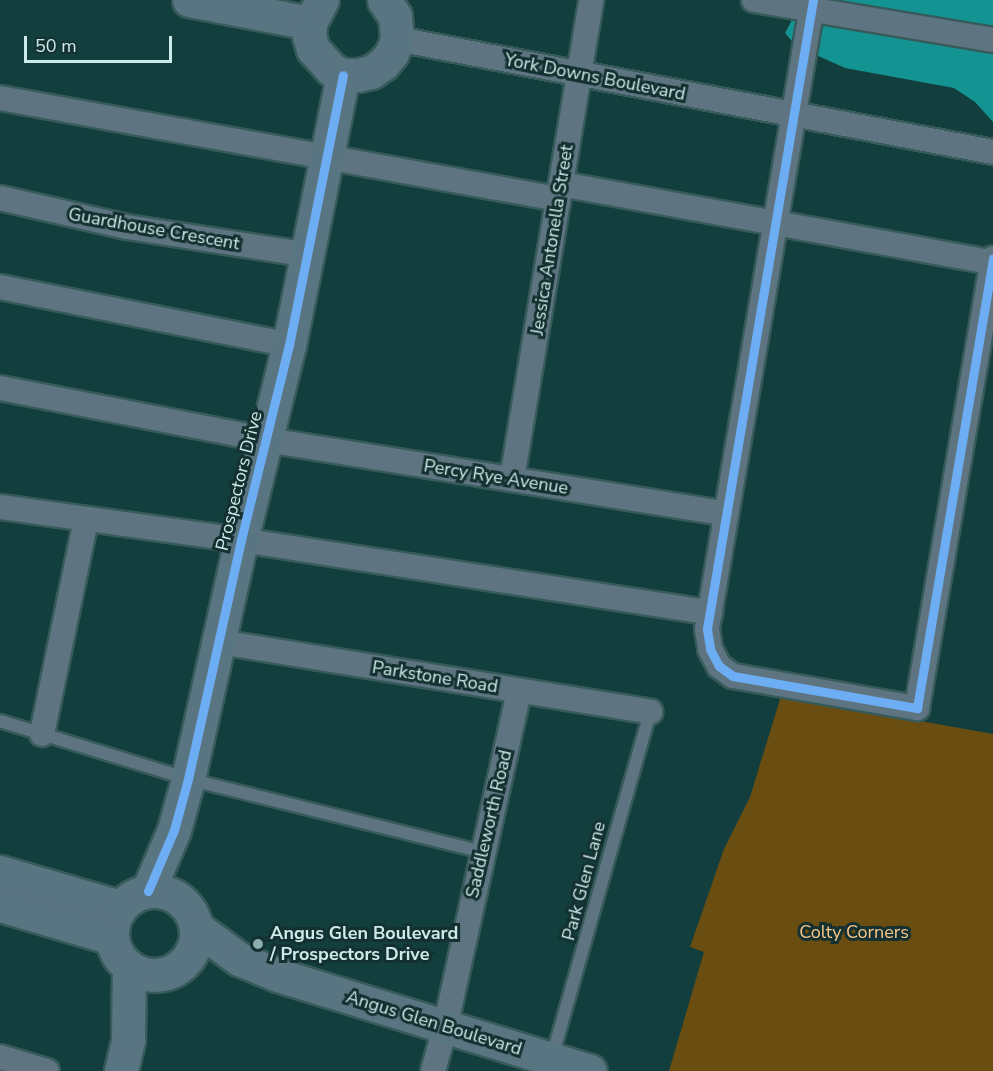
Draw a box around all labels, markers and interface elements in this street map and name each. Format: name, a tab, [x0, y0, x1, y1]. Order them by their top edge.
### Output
scale bar	[27, 24, 176, 62]
text: 50 m	[35, 34, 77, 58]
street label: York Downs Boulevard	[503, 49, 687, 105]
street label: Jessica Antonella Street	[526, 143, 578, 337]
street label: Guardhouse Crescent	[67, 203, 241, 255]
street label: Prospectors Drive	[211, 409, 267, 553]
street label: Percy Rye Avenue	[422, 455, 570, 499]
street label: Parkstone Road	[371, 656, 499, 698]
street label: Saddleworth Road	[461, 748, 517, 900]
street label: Park Glen Lane	[558, 819, 610, 943]
park label: Colty Corners	[799, 921, 909, 943]
place label: Angus Glen Boulevard / Prospectors Drive	[270, 923, 458, 966]
marker: Angus Glen Boulevard / Prospectors Drive	[251, 937, 265, 951]
street label: Angus Glen Boulevard	[344, 986, 524, 1060]

